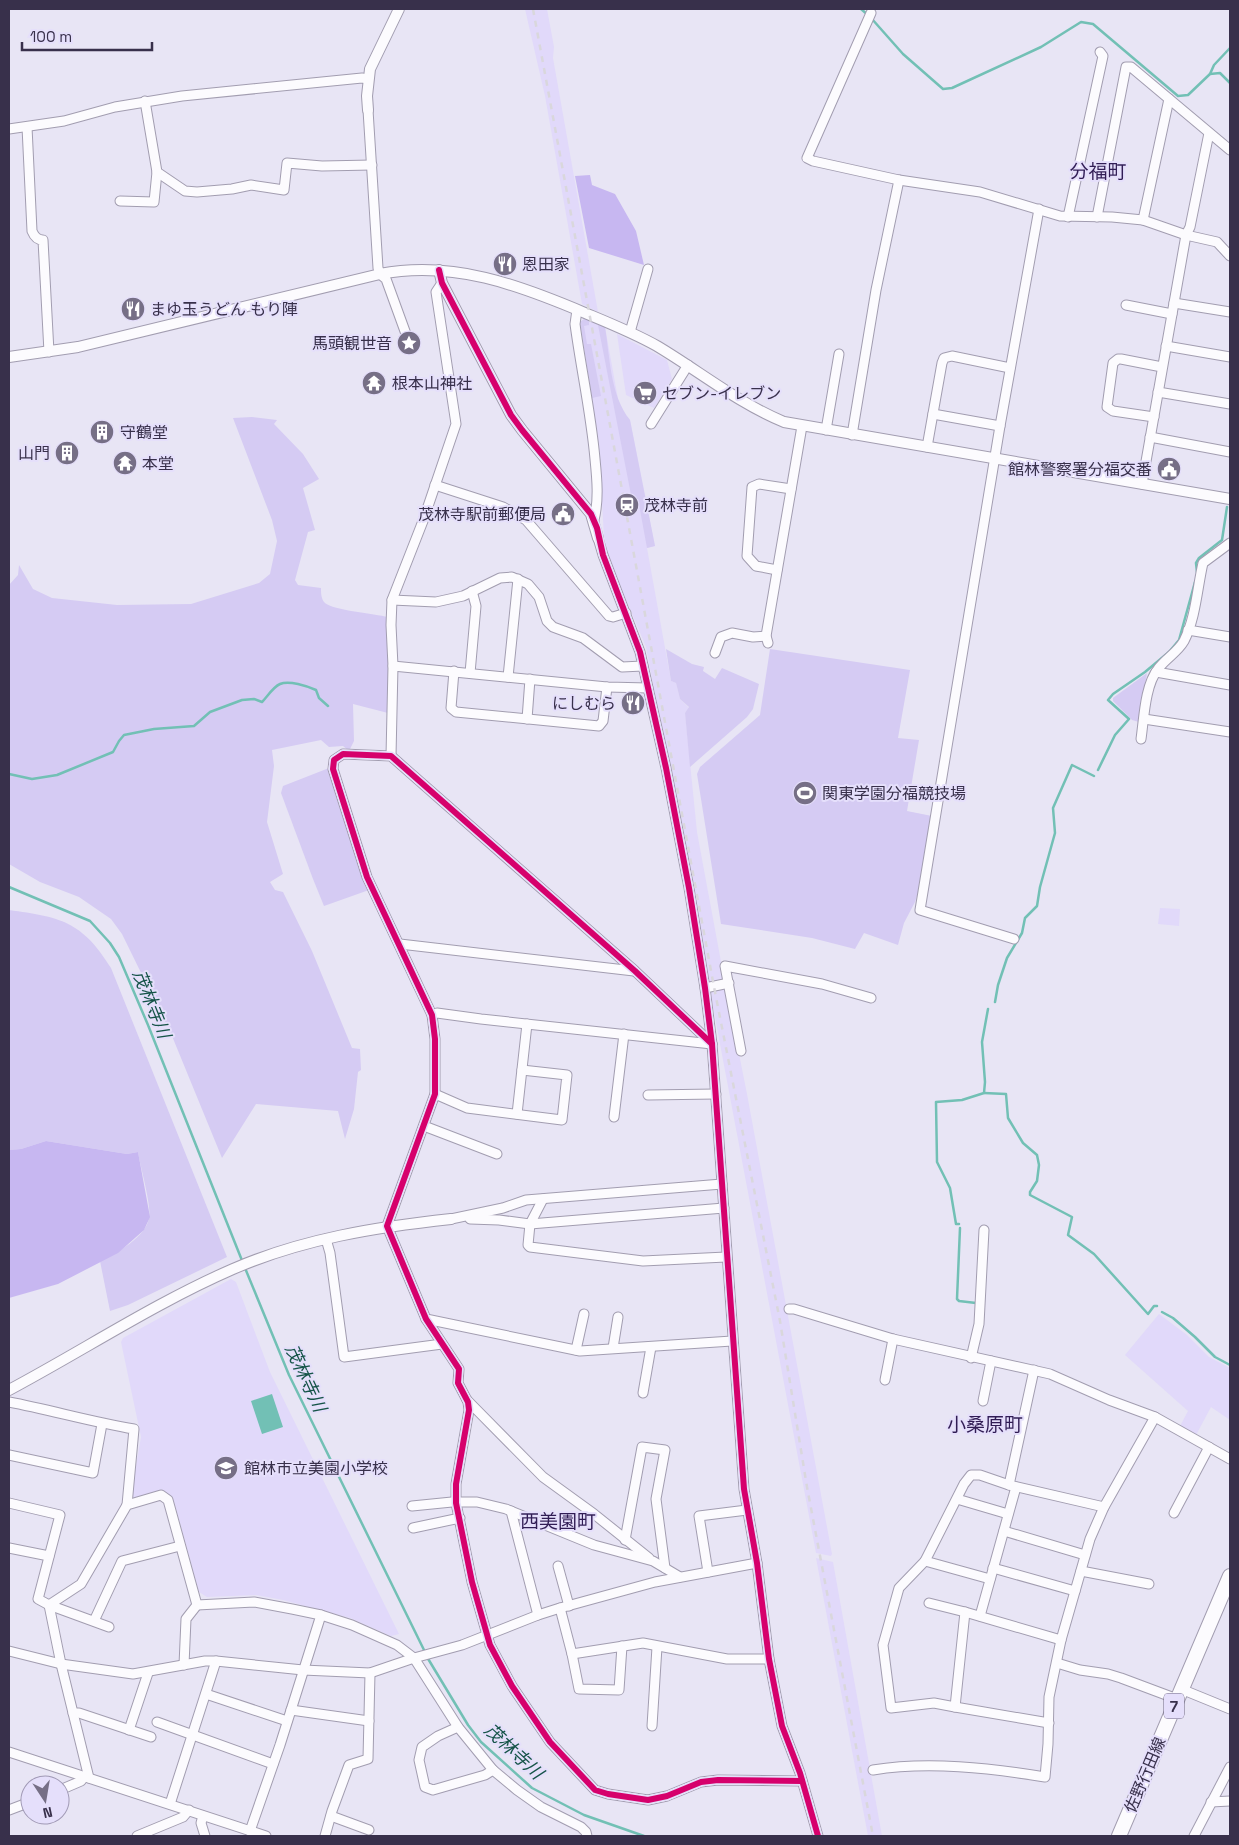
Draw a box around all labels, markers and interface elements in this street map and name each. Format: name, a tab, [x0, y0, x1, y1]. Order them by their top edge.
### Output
scale bar	[22, 20, 152, 52]
text: 100 m	[30, 27, 72, 46]
district label: 分福町	[1069, 159, 1127, 184]
restaurant icon: 恩田家	[492, 251, 518, 277]
place label: 恩田家	[522, 254, 570, 275]
restaurant icon: まゆ玉うどん もり陣	[120, 296, 146, 322]
place label: まゆ玉うどん もり陣	[150, 299, 298, 320]
place icon: 馬頭観世音	[396, 330, 422, 356]
place label: 馬頭観世音	[312, 333, 392, 354]
temple icon: 根本山神社	[361, 370, 387, 396]
place label: 根本山神社	[392, 373, 472, 394]
supermarket icon: セブン-イレブン	[632, 380, 658, 406]
place label: セブン-イレブン	[662, 383, 781, 404]
building icon: 守鶴堂	[89, 419, 115, 445]
place label: 守鶴堂	[120, 422, 168, 443]
building icon: 山門	[54, 440, 80, 466]
place label: 山門	[18, 443, 50, 464]
temple icon: 本堂	[112, 450, 138, 476]
place label: 本堂	[142, 453, 174, 474]
public building icon: 館林警察署分福交番	[1156, 456, 1182, 482]
place label: 館林警察署分福交番	[1008, 459, 1152, 480]
station icon: 茂林寺前	[614, 492, 640, 518]
place label: 茂林寺前	[644, 495, 708, 516]
public building icon: 茂林寺駅前郵便局	[550, 501, 576, 527]
place label: 茂林寺駅前郵便局	[418, 504, 546, 525]
restaurant icon: にしむら	[620, 690, 646, 716]
place label: にしむら	[552, 693, 616, 714]
sports icon: 関東学園分福競技場	[792, 780, 818, 806]
place label: 関東学園分福競技場	[822, 783, 966, 804]
water label: 茂林寺川	[128, 966, 177, 1044]
water label: 茂林寺川	[280, 1341, 332, 1417]
district label: 小桑原町	[947, 1412, 1023, 1437]
school or university icon: 館林市立美園小学校	[213, 1455, 239, 1481]
place label: 館林市立美園小学校	[244, 1458, 388, 1479]
district label: 西美園町	[520, 1509, 596, 1534]
road number: 7	[1164, 1694, 1184, 1718]
water label: 茂林寺川	[480, 1718, 550, 1785]
street label: 佐野行田線	[1120, 1734, 1170, 1816]
north arrow	[20, 1775, 70, 1825]
text: N	[41, 1803, 54, 1822]

